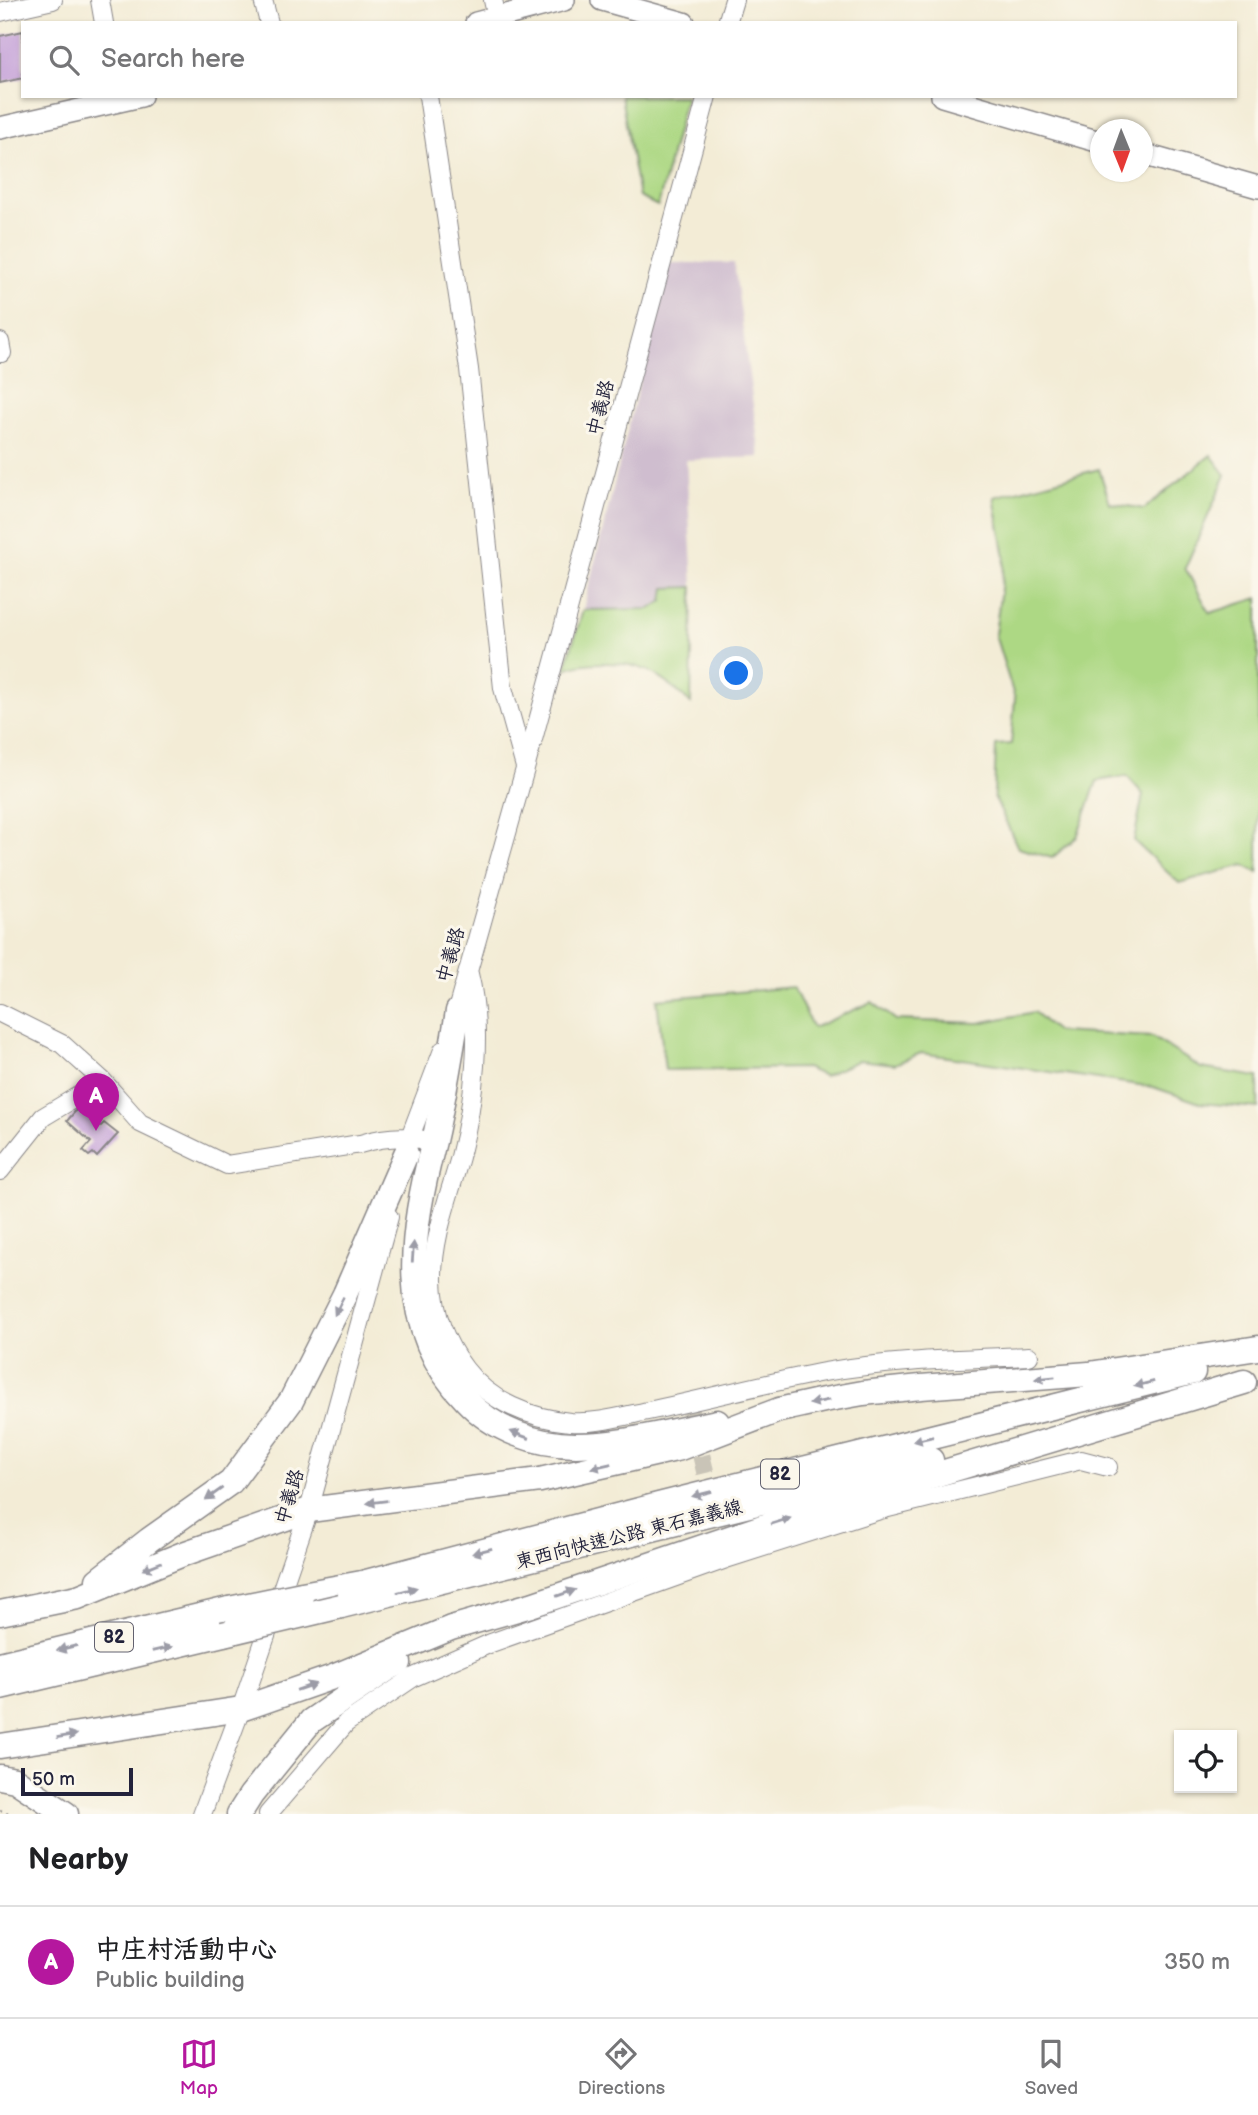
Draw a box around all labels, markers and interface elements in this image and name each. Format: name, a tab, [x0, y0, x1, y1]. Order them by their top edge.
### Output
search box	[21, 21, 1237, 98]
icon: search	[45, 41, 83, 79]
text: Search here	[101, 44, 245, 75]
north arrow	[1090, 119, 1153, 182]
street label: 中義路	[583, 377, 619, 439]
your location	[719, 656, 753, 690]
street label: 中義路	[432, 924, 470, 986]
pin: A	[73, 1073, 119, 1131]
one-way arrow	[408, 1240, 419, 1262]
one-way arrow	[334, 1296, 345, 1316]
one-way arrow	[1034, 1373, 1056, 1384]
one-way arrow	[1133, 1379, 1155, 1390]
one-way arrow	[808, 1396, 830, 1407]
one-way arrow	[509, 1429, 530, 1440]
one-way arrow	[912, 1434, 934, 1445]
road number: 82	[761, 1460, 799, 1489]
one-way arrow	[590, 1461, 612, 1472]
street label: 中義路	[271, 1466, 309, 1528]
one-way arrow	[205, 1487, 223, 1501]
one-way arrow	[691, 1489, 713, 1500]
street label: 東西向快速公路 東石嘉義線	[513, 1496, 745, 1574]
one-way arrow	[366, 1497, 388, 1508]
one-way arrow	[771, 1516, 792, 1526]
one-way arrow	[471, 1546, 493, 1557]
one-way arrow	[142, 1561, 163, 1572]
one-way arrow	[396, 1584, 418, 1595]
one-way arrow	[555, 1587, 576, 1598]
road number: 82	[95, 1622, 133, 1652]
one-way arrow	[56, 1643, 78, 1654]
one-way arrow	[151, 1643, 173, 1654]
one-way arrow	[295, 1681, 316, 1692]
one-way arrow	[57, 1730, 79, 1741]
map controls	[1174, 1730, 1237, 1793]
button: locate	[1174, 1730, 1237, 1793]
scale bar	[21, 1765, 133, 1797]
text: 50 m	[32, 1768, 75, 1791]
text: Nearby	[28, 1842, 128, 1878]
text: 中庄村活動中心	[95, 1935, 277, 1966]
text: A	[44, 1948, 58, 1976]
text: 350 m	[1164, 1948, 1230, 1976]
text: Public building	[95, 1966, 245, 1994]
tab: Map	[180, 2035, 218, 2100]
tab: Directions	[578, 2035, 665, 2100]
tab: Saved	[1025, 2035, 1078, 2100]

